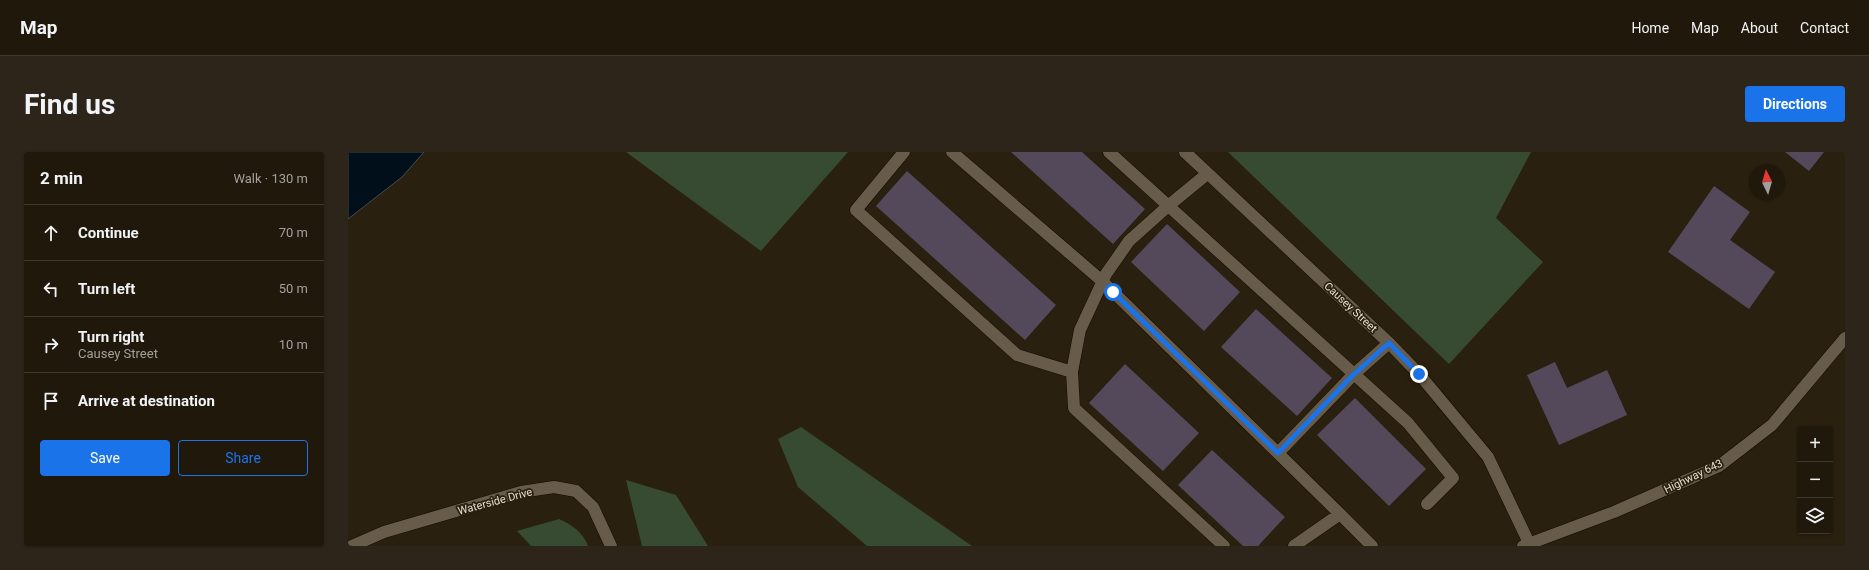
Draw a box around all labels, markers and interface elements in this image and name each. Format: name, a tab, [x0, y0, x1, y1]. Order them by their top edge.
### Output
text: Map	[20, 16, 58, 39]
text: Home	[1631, 20, 1669, 36]
text: Map	[1691, 20, 1719, 36]
text: About	[1741, 20, 1778, 36]
text: Contact	[1800, 20, 1849, 36]
button: Directions	[1745, 86, 1845, 122]
text: Find us	[24, 88, 115, 121]
north arrow	[1749, 164, 1785, 200]
text: 2 min	[40, 168, 83, 188]
text: Walk · 130 m	[233, 171, 308, 186]
icon: ahead	[40, 222, 62, 244]
text: Continue	[78, 224, 139, 242]
text: 70 m	[279, 225, 308, 240]
icon: left	[40, 278, 62, 300]
text: Turn left	[78, 280, 135, 298]
street label: Causey Street	[1322, 280, 1380, 335]
text: 50 m	[279, 281, 308, 296]
route start	[1104, 283, 1122, 301]
text: Turn right	[78, 328, 144, 346]
icon: right	[40, 334, 62, 356]
text: 10 m	[279, 337, 308, 352]
text: Causey Street	[78, 346, 158, 361]
route end	[1410, 365, 1428, 383]
icon: arrive	[40, 390, 62, 412]
text: Arrive at destination	[78, 392, 215, 410]
map controls	[1797, 426, 1833, 534]
button: +	[1797, 426, 1833, 462]
button: Save	[40, 440, 170, 476]
button: Share	[178, 440, 308, 476]
street label: Highway 643	[1662, 457, 1725, 496]
button: −	[1797, 462, 1833, 498]
street label: Waterside Drive	[456, 485, 534, 518]
button: layers	[1797, 498, 1833, 534]

